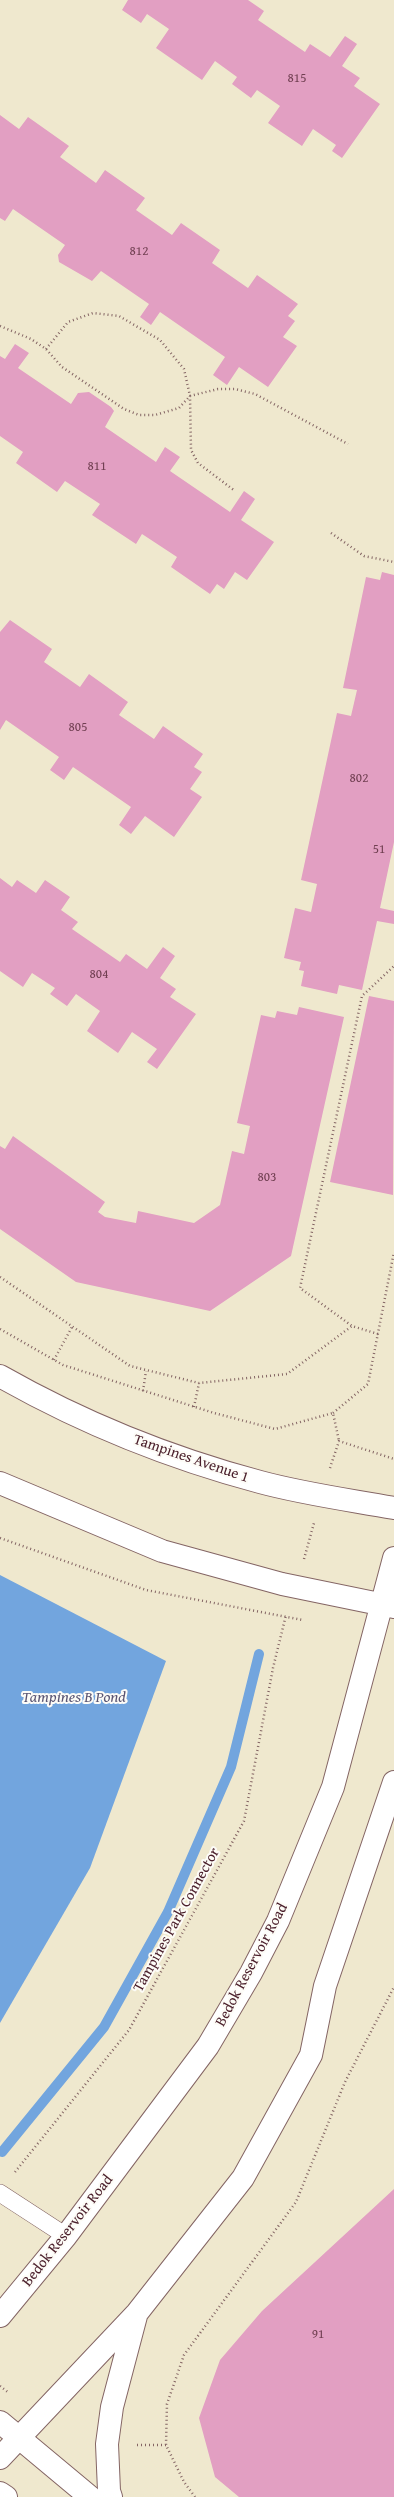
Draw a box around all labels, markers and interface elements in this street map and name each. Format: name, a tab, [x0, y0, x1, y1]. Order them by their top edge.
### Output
house number: 815	[288, 71, 306, 87]
house number: 812	[130, 244, 148, 260]
house number: 811	[88, 459, 106, 475]
house number: 805	[69, 720, 87, 736]
house number: 802	[350, 771, 368, 787]
house number: 51	[373, 842, 385, 858]
house number: 804	[90, 967, 108, 983]
house number: 803	[258, 1170, 276, 1186]
street label: Tampines Avenue 1	[131, 1431, 251, 1487]
water label: Tampines B Pond	[22, 1688, 126, 1708]
street label: Tampines Park Connector	[130, 1845, 224, 1995]
street label: Bedok Reservoir Road	[212, 1900, 292, 2030]
street label: Bedok Reservoir Road	[19, 2172, 117, 2290]
house number: 91	[312, 2327, 324, 2343]

